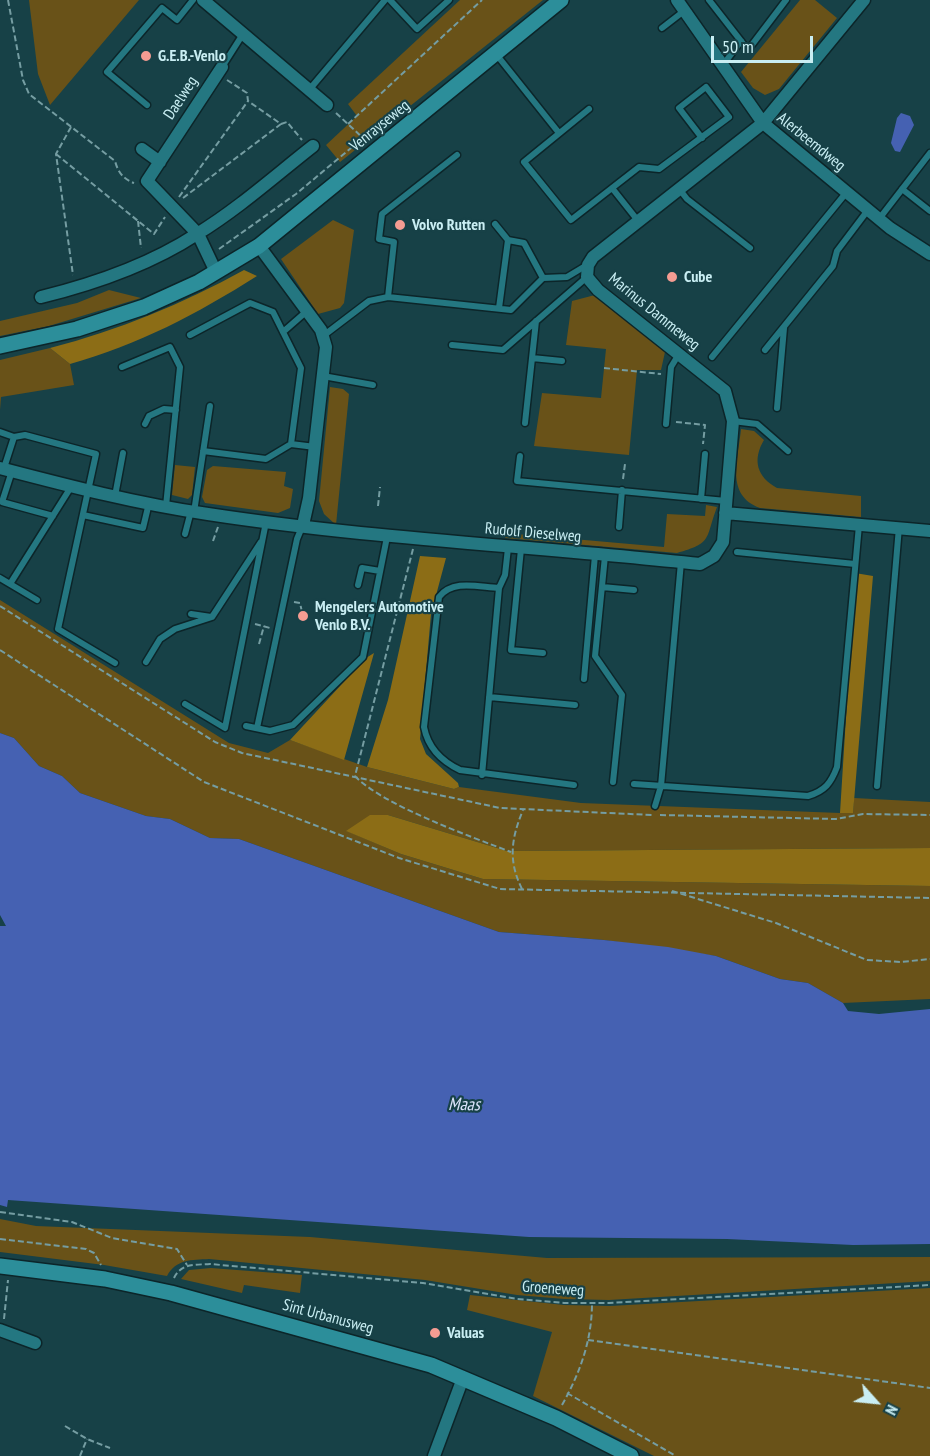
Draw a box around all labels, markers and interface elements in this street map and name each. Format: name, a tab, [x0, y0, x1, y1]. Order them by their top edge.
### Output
scale bar	[714, 24, 816, 62]
text: 50 m	[722, 35, 754, 58]
place label: G.E.B.-Venlo	[158, 46, 226, 66]
marker: G.E.B.-Venlo	[139, 49, 153, 63]
street label: Daelweg	[160, 73, 202, 123]
street label: Venrayseweg	[346, 96, 414, 156]
street label: Alerbeemdweg	[773, 109, 849, 175]
place label: Volvo Rutten	[412, 215, 485, 235]
marker: Volvo Rutten	[393, 218, 407, 232]
place label: Cube	[684, 267, 712, 287]
street label: Marinus Dammeweg	[604, 269, 704, 355]
marker: Cube	[665, 270, 679, 284]
street label: Rudolf Dieselweg	[484, 519, 582, 547]
place label: Mengelers Automotive Venlo B.V.	[315, 597, 444, 635]
marker: Mengelers Automotive Venlo B.V.	[296, 609, 310, 623]
water label: Maas	[448, 1094, 480, 1116]
street label: Groeneweg	[521, 1277, 585, 1301]
street label: Sint Urbanusweg	[280, 1296, 376, 1338]
place label: Valuas	[447, 1323, 484, 1343]
marker: Valuas	[428, 1326, 442, 1340]
north arrow	[846, 1372, 906, 1432]
text: N	[881, 1402, 903, 1419]

